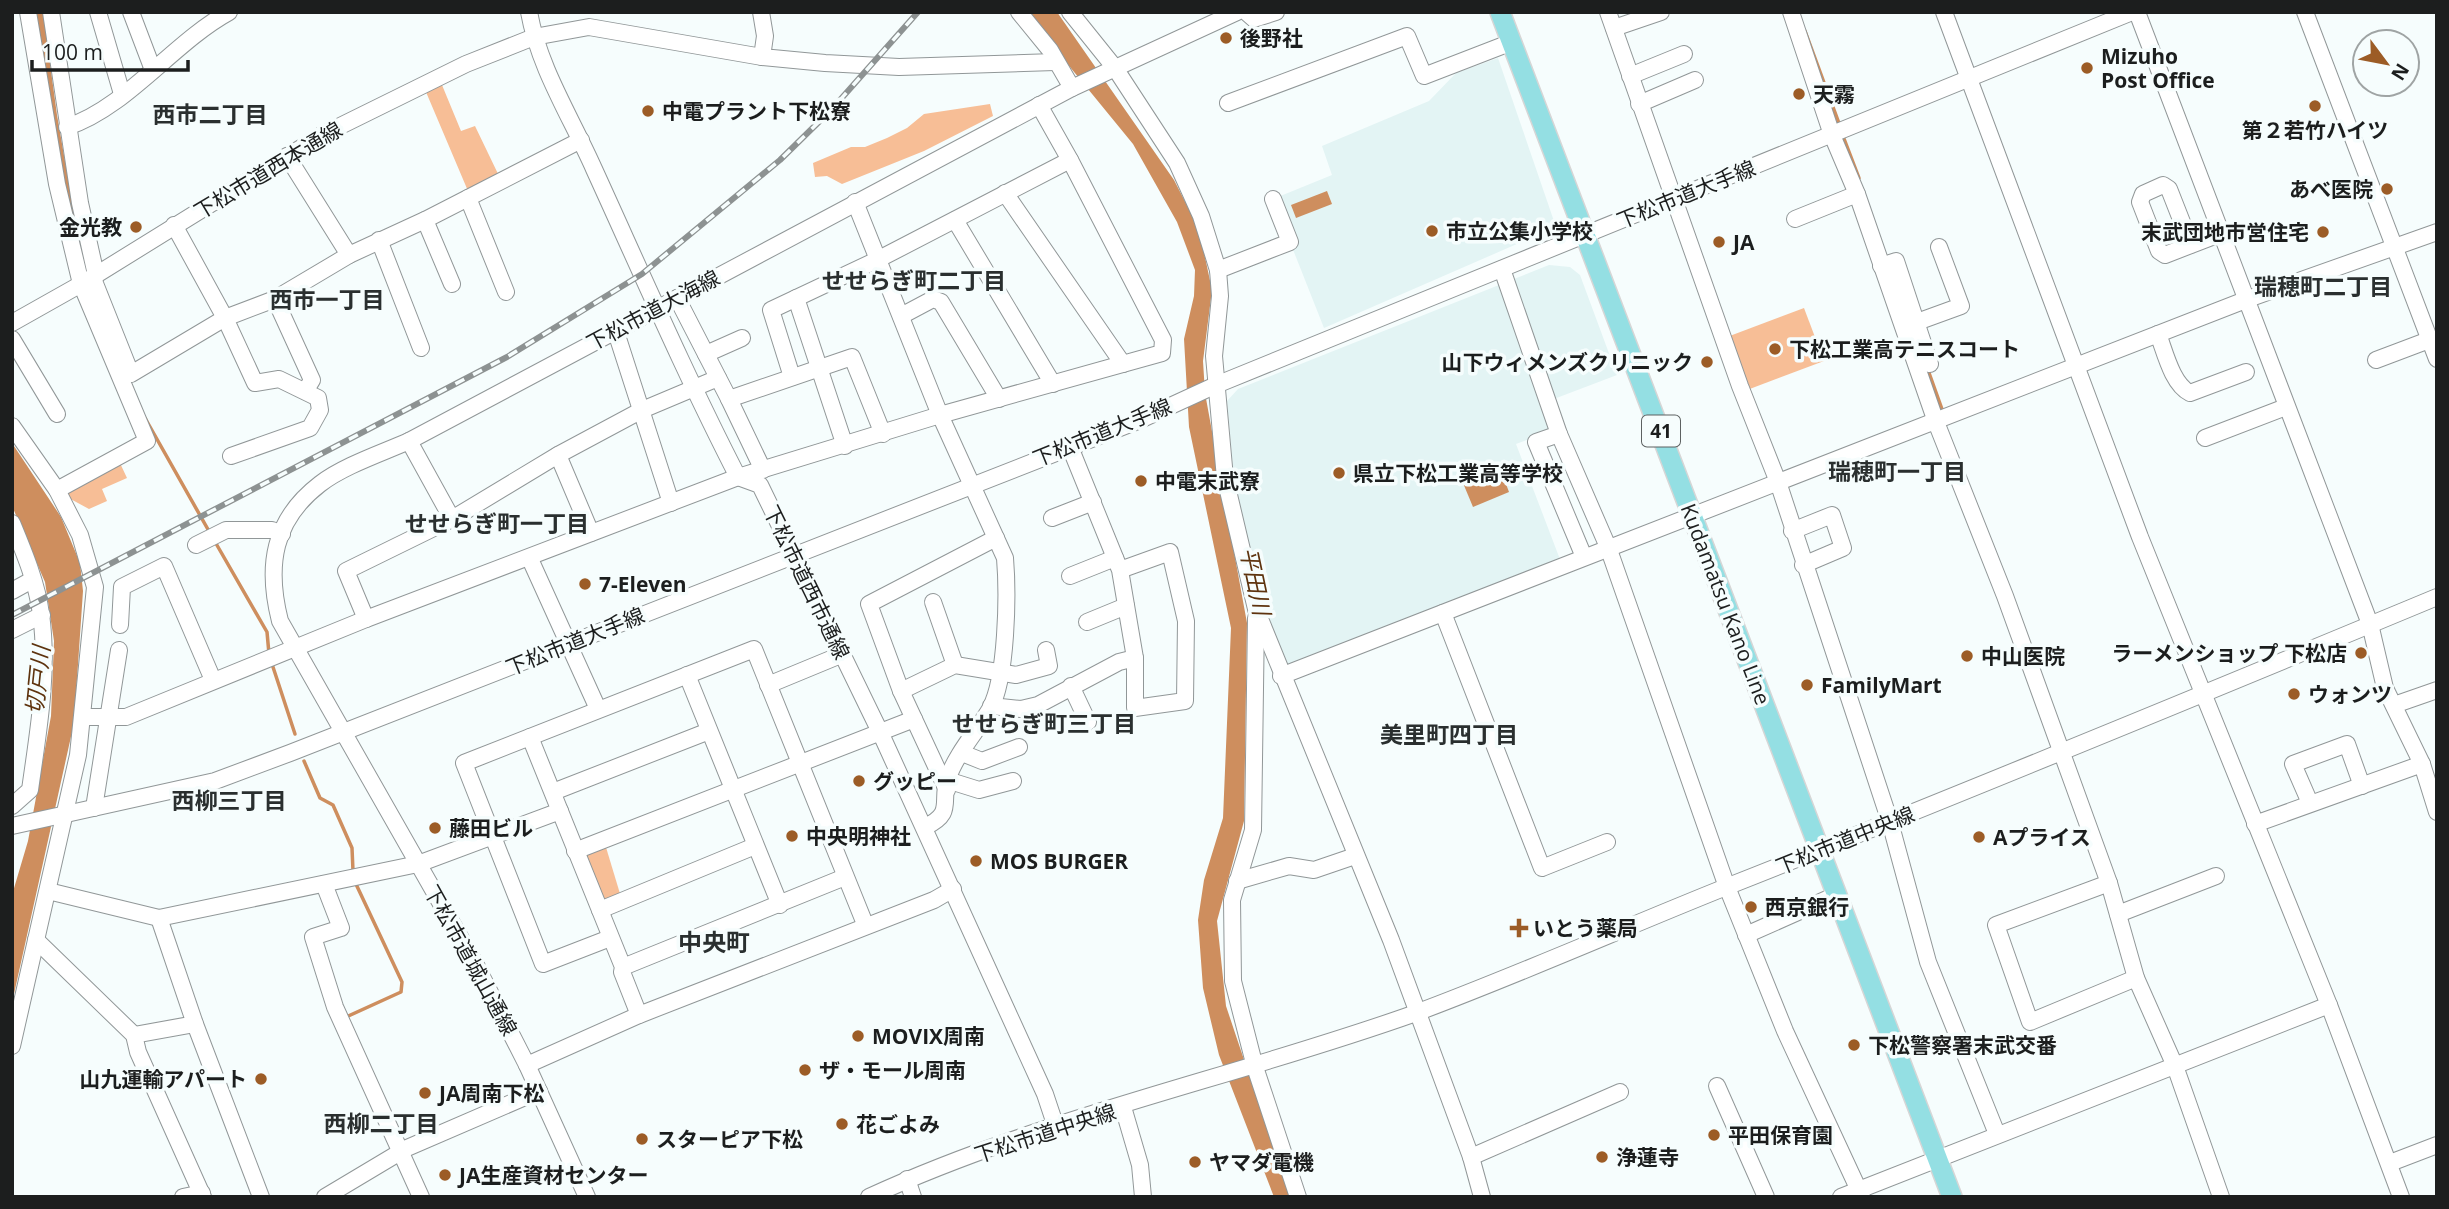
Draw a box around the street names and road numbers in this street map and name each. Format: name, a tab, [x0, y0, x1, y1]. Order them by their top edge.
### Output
street label: 下松市道西本通線	[189, 115, 347, 225]
street label: 下松市道大手線	[1613, 153, 1759, 235]
street label: 下松市道大海線	[582, 263, 724, 357]
street label: 下松市道大手線	[1029, 391, 1175, 473]
road number: 41	[1642, 416, 1680, 446]
street label: Kudamatsu Kano Line	[1675, 499, 1777, 709]
street label: 下松市道西市通線	[758, 500, 856, 664]
street label: 下松市道大手線	[502, 600, 648, 682]
street label: 下松市道中央線	[1772, 799, 1918, 881]
street label: 下松市道城山通線	[418, 880, 524, 1040]
street label: 下松市道中央線	[971, 1097, 1119, 1169]

